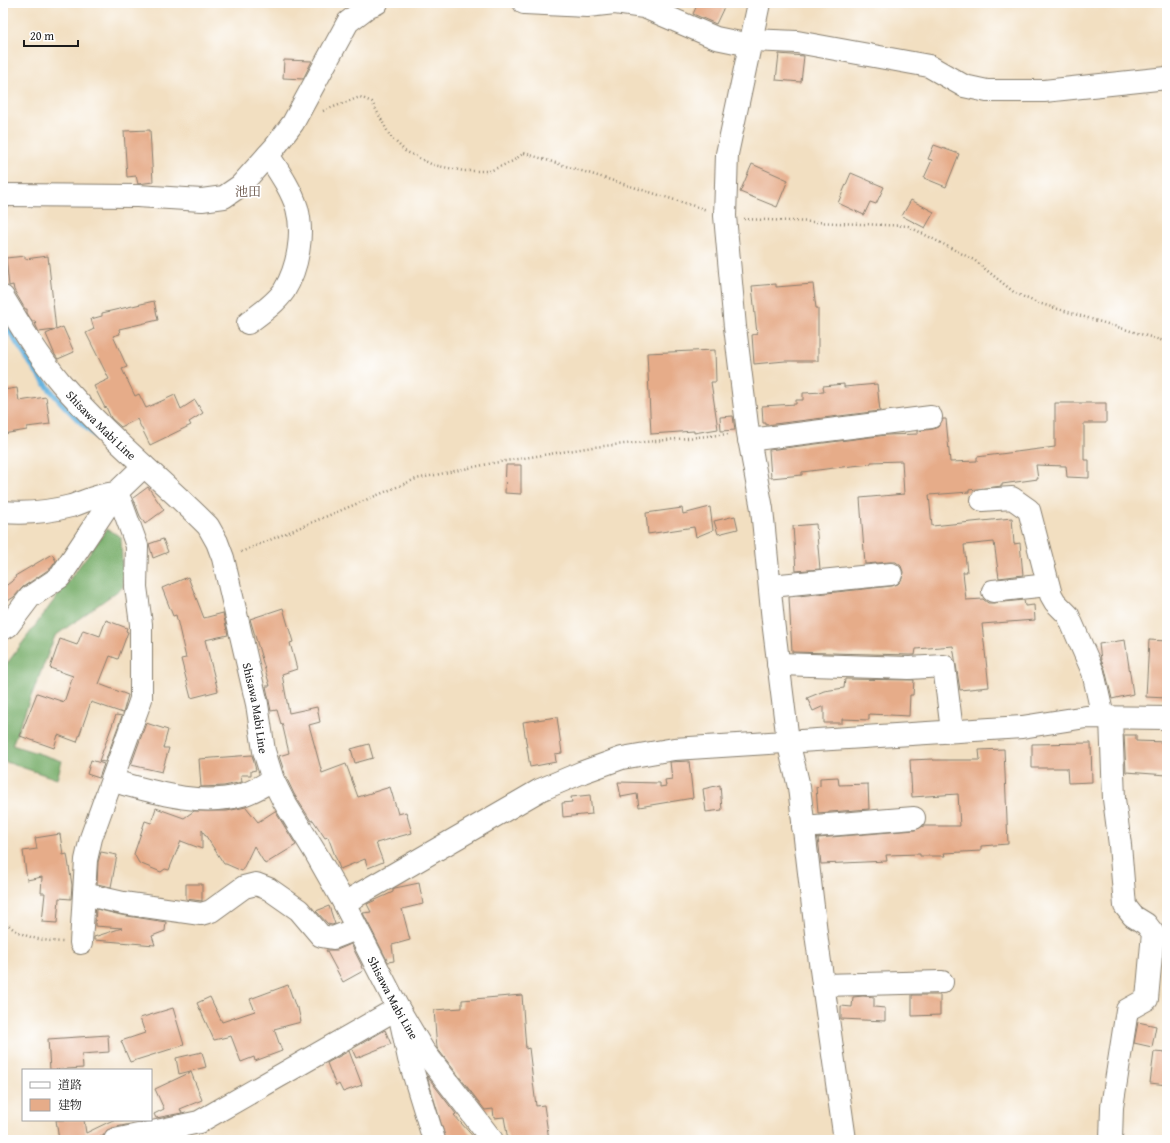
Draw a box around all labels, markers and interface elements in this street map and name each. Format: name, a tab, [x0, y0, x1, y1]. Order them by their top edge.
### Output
scale bar	[24, 22, 78, 48]
text: 20 m	[30, 27, 54, 44]
district label: 池田	[235, 182, 261, 201]
street label: Shisawa Mabi Line	[63, 386, 141, 463]
street label: Shisawa Mabi Line	[239, 661, 273, 755]
street label: Shisawa Mabi Line	[364, 953, 423, 1043]
legend	[22, 1069, 152, 1121]
text: 道路	[58, 1076, 82, 1093]
text: 建物	[58, 1096, 82, 1113]

